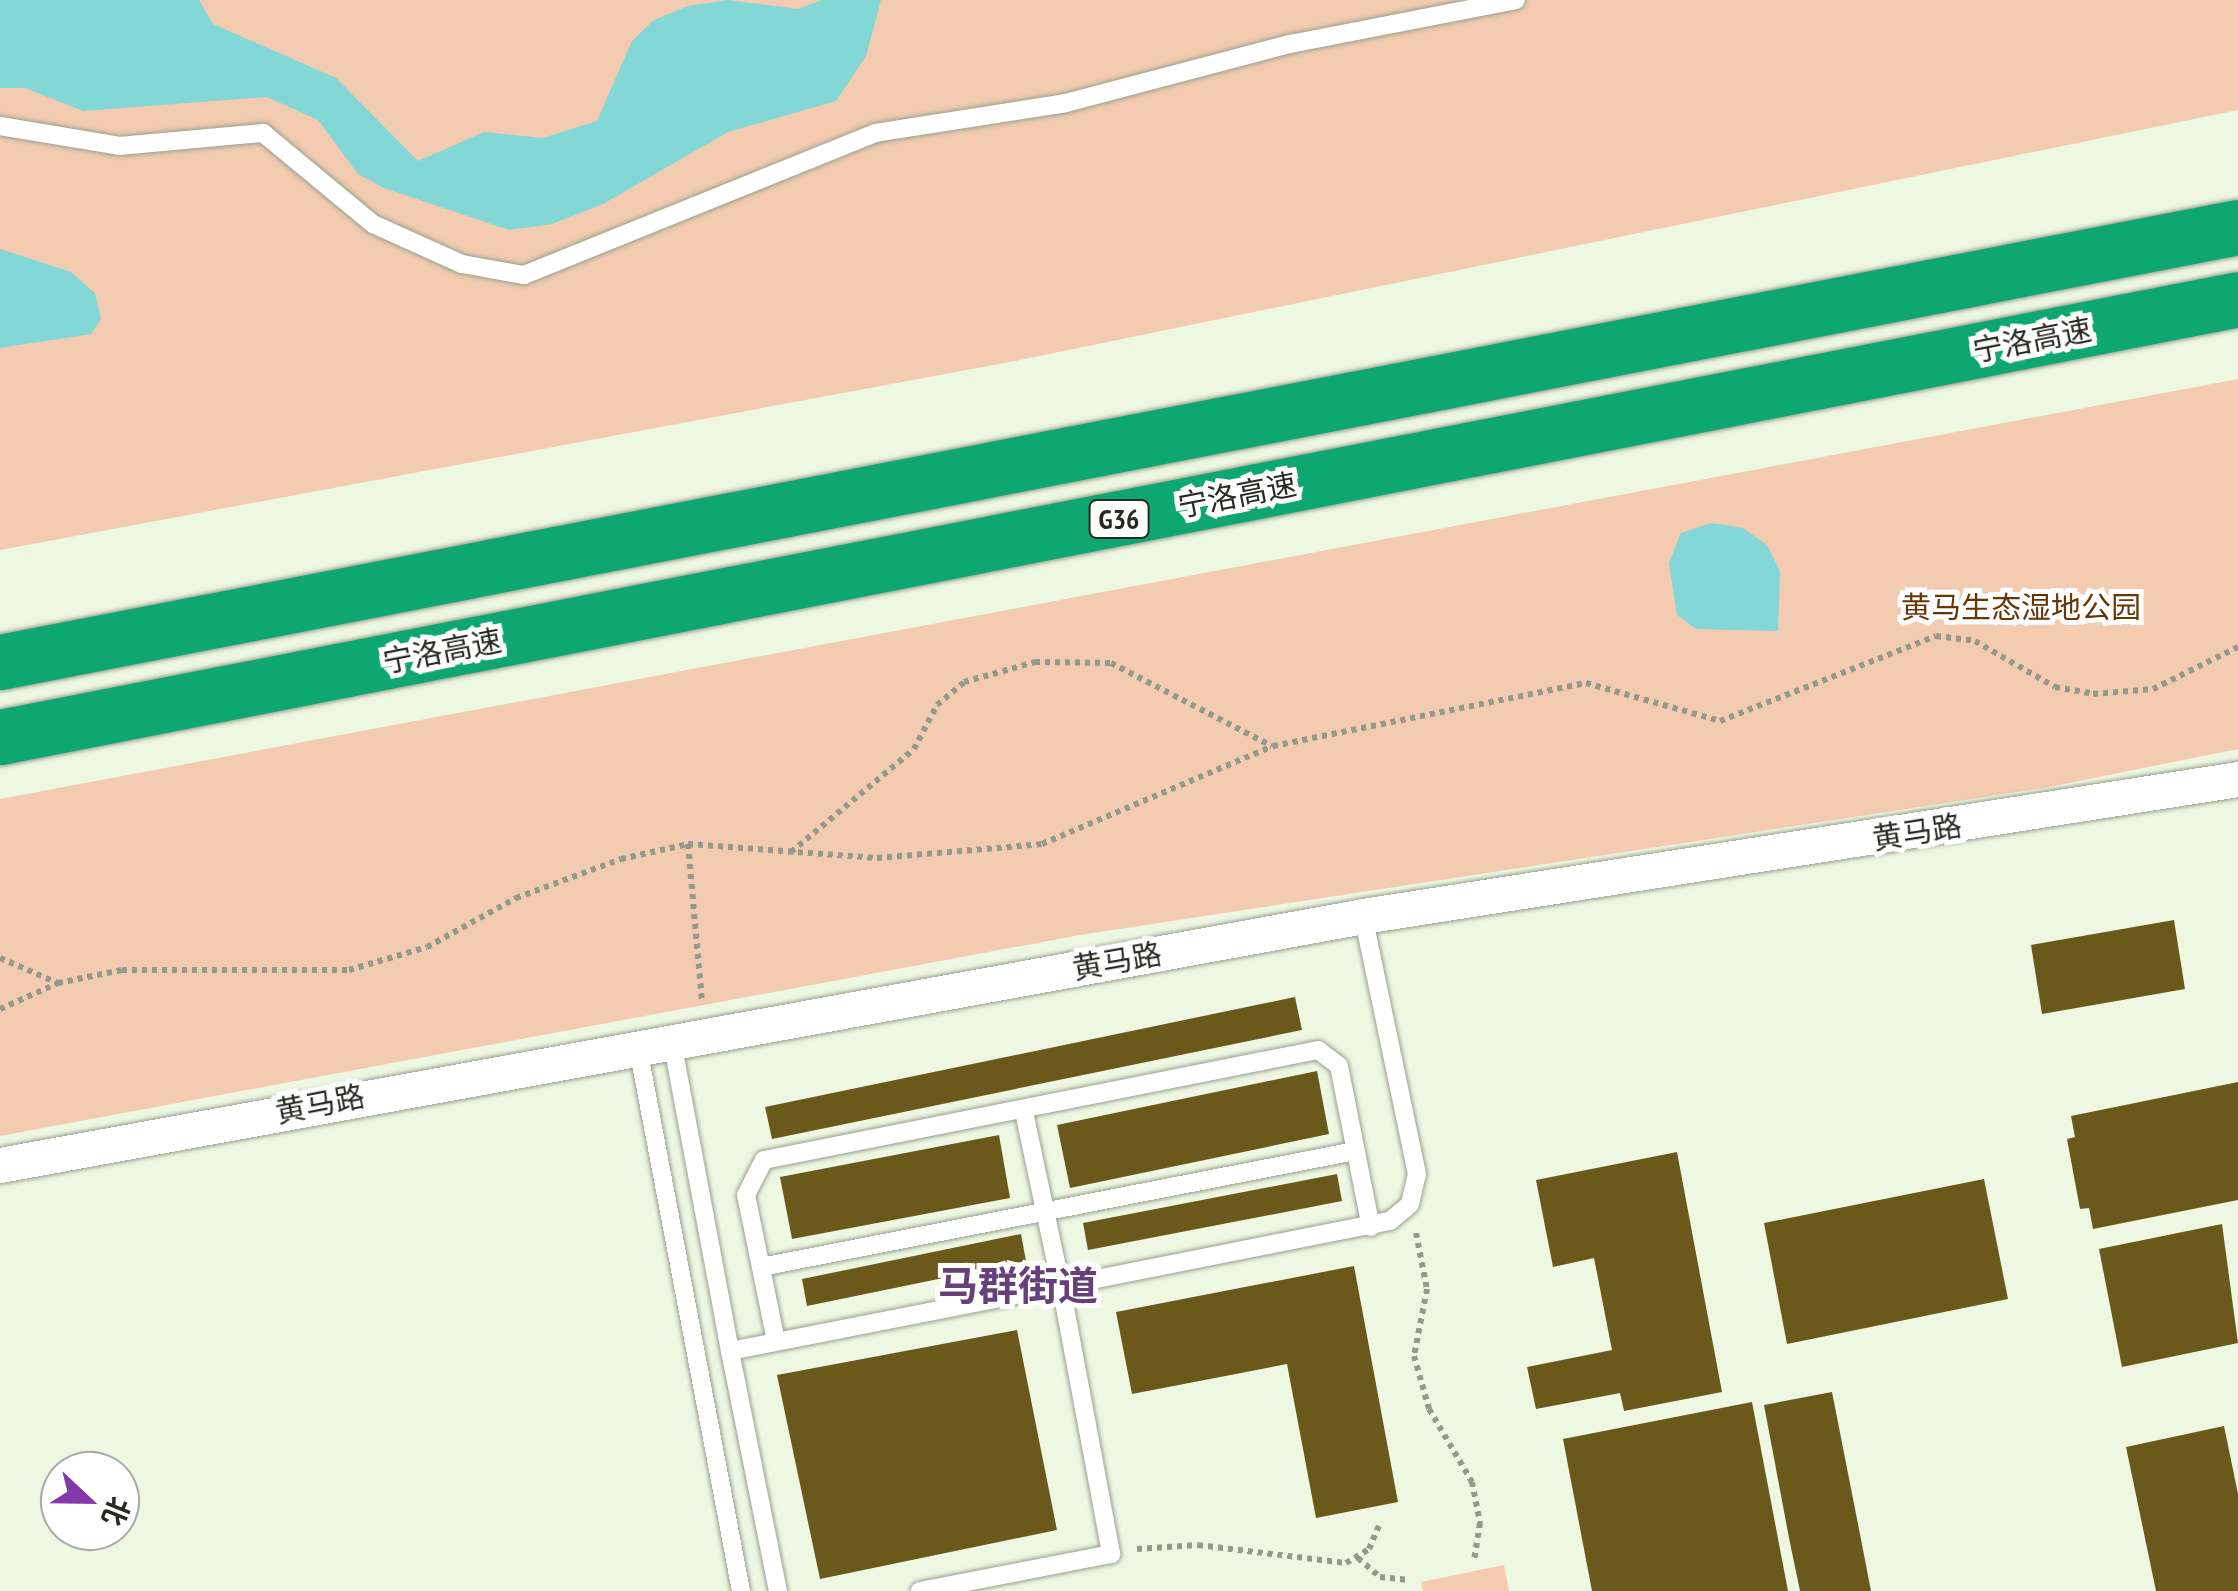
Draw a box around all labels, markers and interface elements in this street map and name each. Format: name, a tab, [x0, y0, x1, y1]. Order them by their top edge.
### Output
street label: 宁洛高速	[1970, 311, 2094, 369]
street label: 宁洛高速	[1175, 466, 1299, 524]
road number: G36	[1086, 496, 1152, 542]
park label: 黄马生态湿地公园	[1901, 589, 2141, 625]
street label: 宁洛高速	[380, 622, 504, 680]
street label: 黄马路	[1870, 807, 1964, 857]
street label: 黄马路	[1070, 935, 1164, 987]
street label: 黄马路	[272, 1078, 368, 1130]
district label: 马群街道	[938, 1261, 1098, 1309]
north arrow	[40, 1451, 140, 1551]
text: 北	[94, 1492, 139, 1532]

